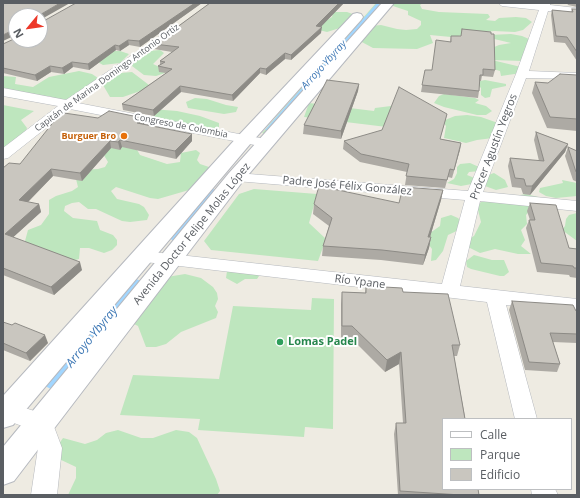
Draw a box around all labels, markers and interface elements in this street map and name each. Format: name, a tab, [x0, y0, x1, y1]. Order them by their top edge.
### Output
north arrow	[8, 8, 48, 48]
street label: Capitán de Marina Domingo Antonio Ortiz	[33, 22, 181, 134]
text: N	[9, 26, 27, 41]
water label: Arroyo Ybyray	[299, 38, 349, 92]
street label: Prócer Agustín Yegros	[468, 92, 520, 202]
street label: Congreso de Colombia	[133, 112, 229, 140]
place label: Burguer Bro	[62, 131, 116, 141]
marker: Burguer Bro	[119, 131, 129, 141]
street label: Avenida Doctor Felipe Molas López	[131, 160, 253, 308]
street label: Padre José Félix González	[282, 174, 412, 198]
street label: Río Ypane	[334, 272, 386, 292]
water label: Arroyo Ybyray	[63, 304, 121, 370]
place label: Lomas Padel	[288, 335, 357, 349]
marker: Lomas Padel	[275, 337, 285, 347]
legend	[442, 418, 572, 490]
text: Calle	[480, 426, 507, 443]
text: Parque	[480, 446, 520, 463]
text: Edificio	[480, 466, 520, 483]

